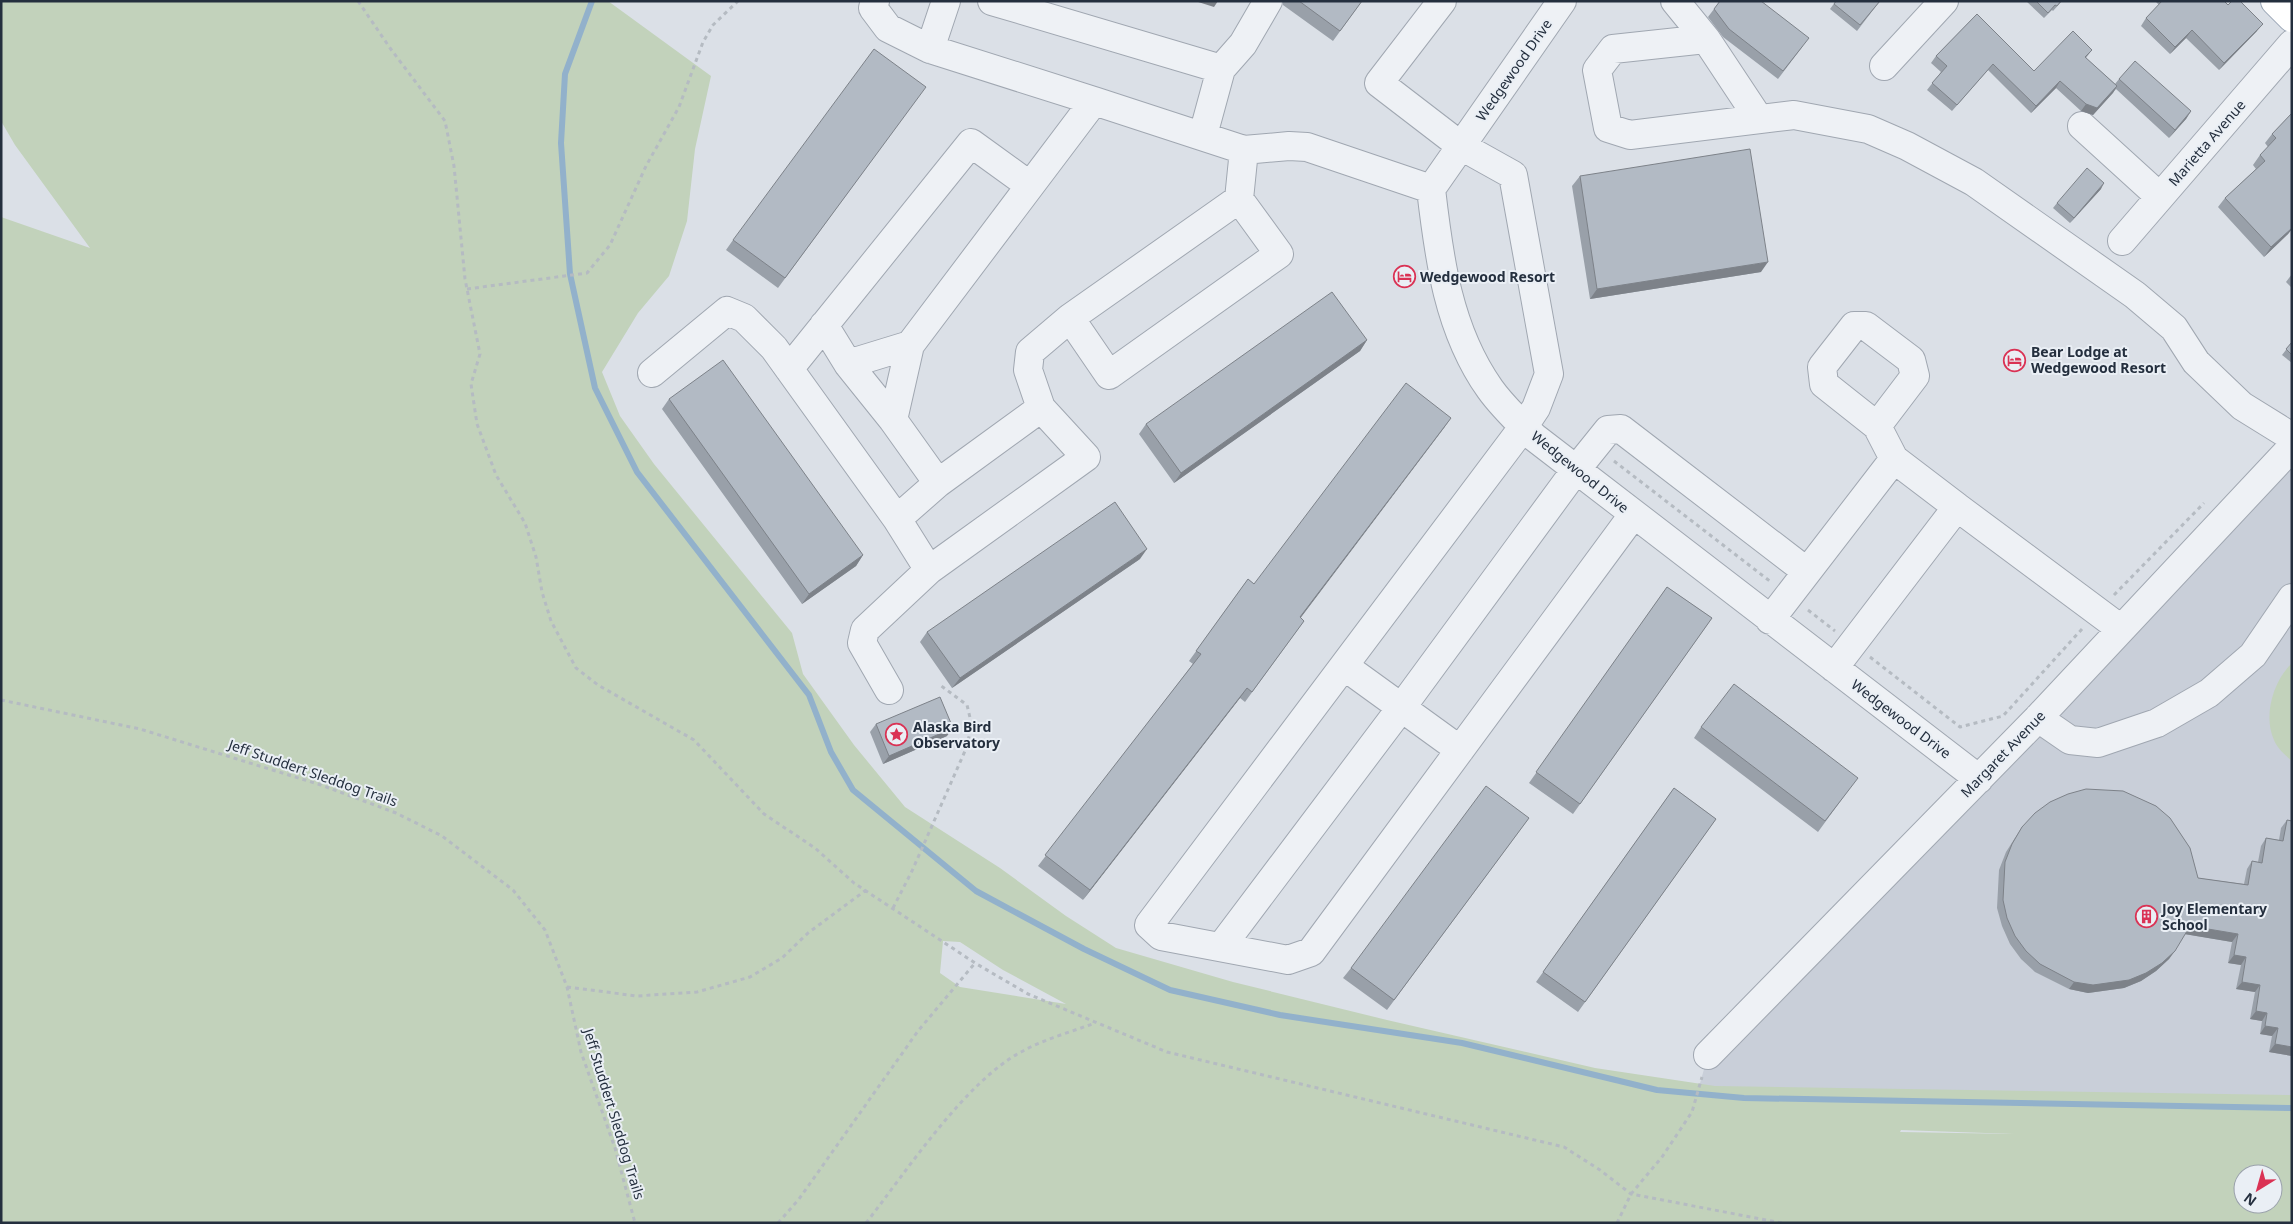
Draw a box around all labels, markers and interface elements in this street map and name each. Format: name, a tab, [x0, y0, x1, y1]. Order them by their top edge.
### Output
street label: Wedgewood Drive	[1471, 15, 1556, 124]
street label: Marietta Avenue	[2164, 95, 2249, 190]
hotel icon: Wedgewood Resort	[1392, 265, 1416, 289]
place label: Wedgewood Resort	[1420, 267, 1555, 286]
place label: Bear Lodge at Wedgewood Resort	[2031, 342, 2166, 377]
hotel icon: Bear Lodge at Wedgewood Resort	[2003, 348, 2027, 372]
street label: Wedgewood Drive	[1528, 426, 1633, 517]
street label: Wedgewood Drive	[1848, 675, 1955, 762]
street label: Margaret Avenue	[1956, 706, 2049, 801]
place label: Alaska Bird Observatory	[913, 717, 1000, 752]
place icon: Alaska Bird Observatory	[885, 723, 909, 747]
street label: Jeff Studdert Sleddog Trails	[224, 734, 400, 810]
place label: Joy Elementary School	[2160, 899, 2267, 934]
building icon: Joy Elementary School	[2134, 905, 2158, 929]
street label: Jeff Studdert Sleddog Trails	[579, 1024, 650, 1202]
north arrow	[2233, 1164, 2283, 1214]
text: N	[2240, 1189, 2260, 1211]

